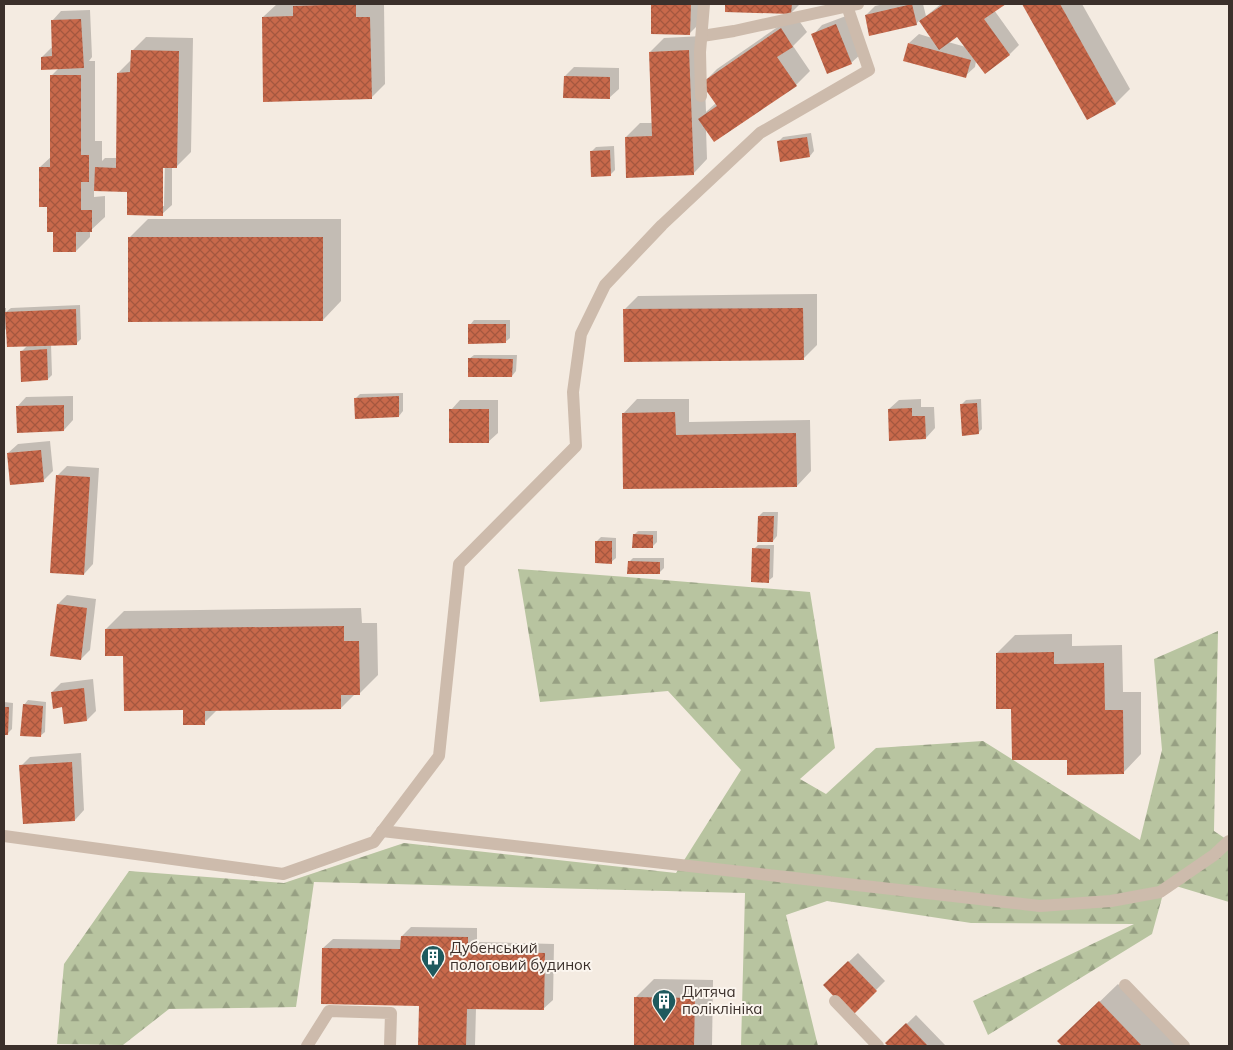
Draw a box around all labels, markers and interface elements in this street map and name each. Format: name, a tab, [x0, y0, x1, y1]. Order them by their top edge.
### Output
place label: Дубенський пологовий будинок	[450, 938, 592, 974]
building icon: Дубенський пологовий будинок	[420, 944, 446, 978]
place label: Дитяча поліклініка	[682, 982, 763, 1018]
building icon: Дитяча поліклініка	[651, 988, 677, 1022]

